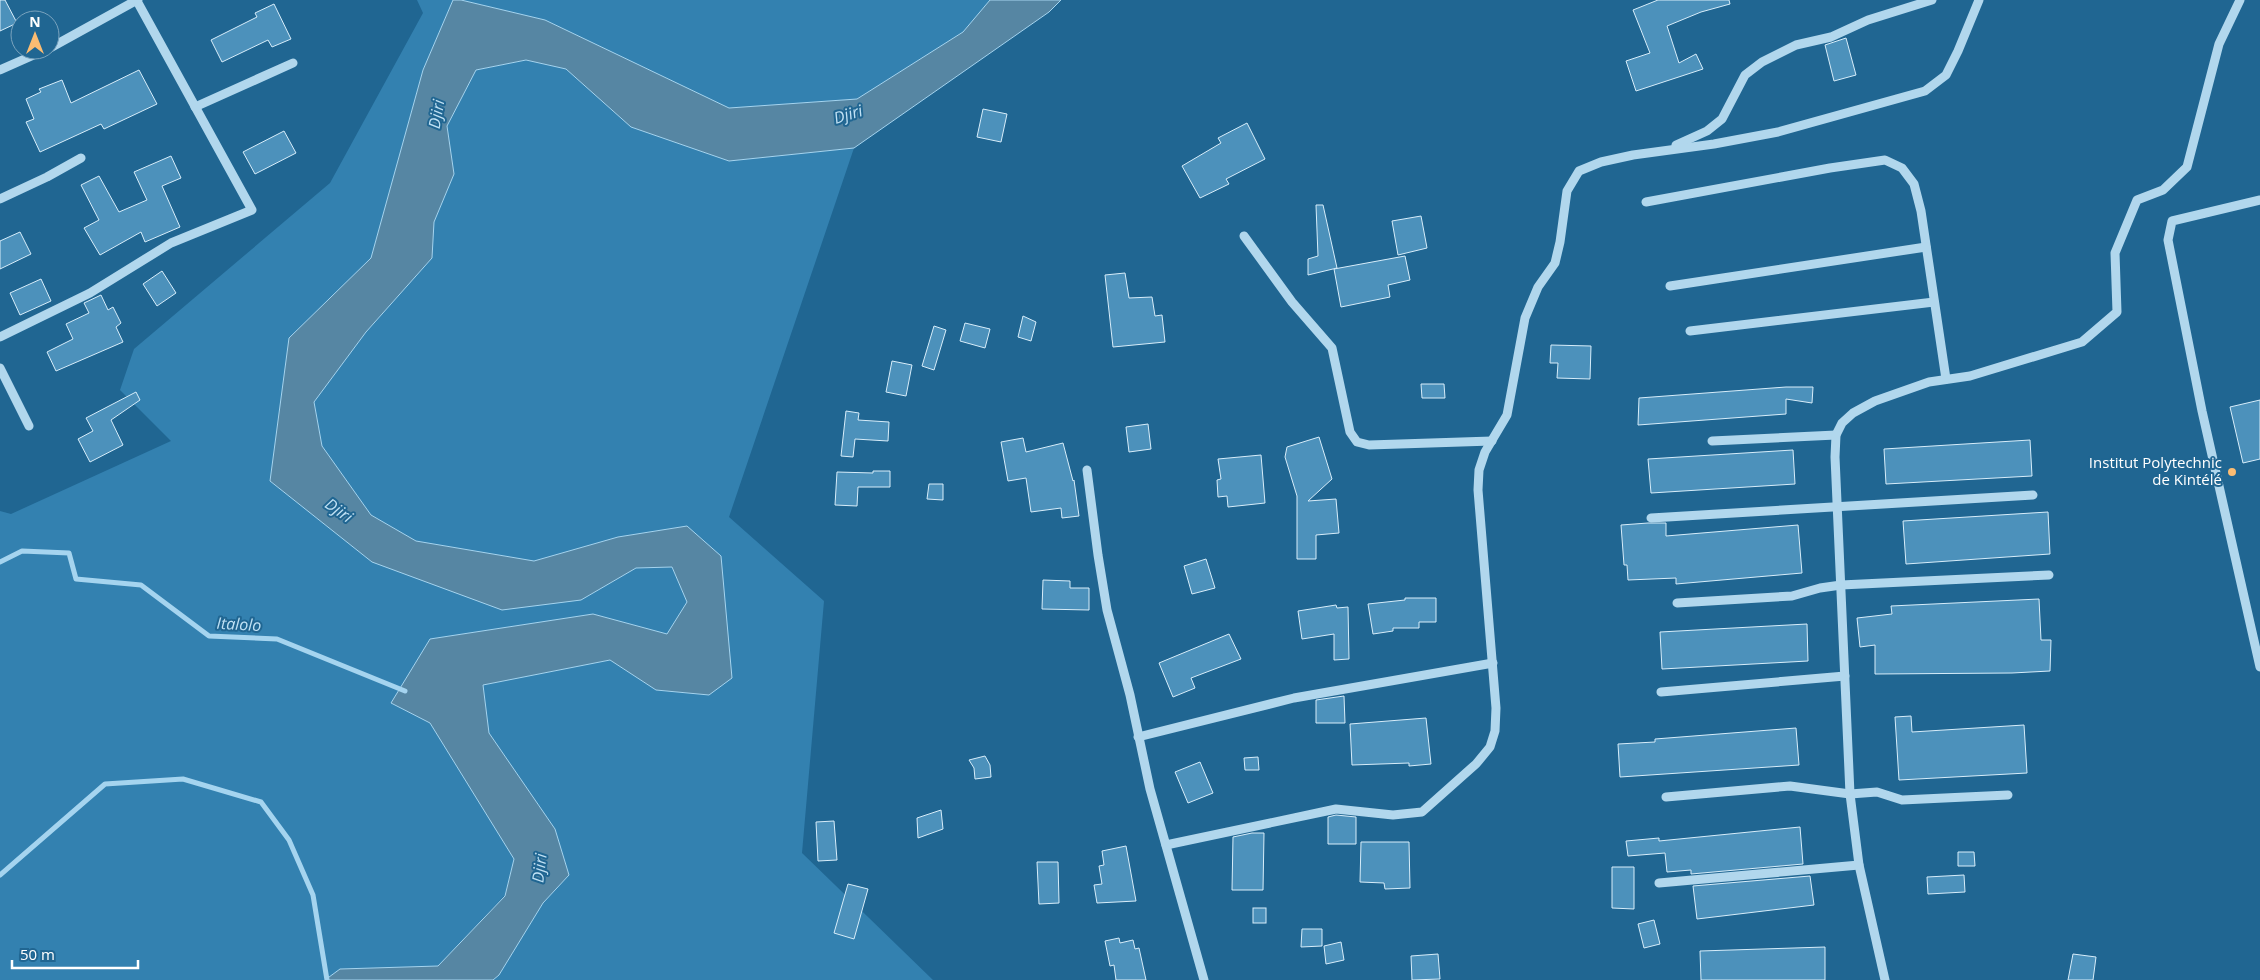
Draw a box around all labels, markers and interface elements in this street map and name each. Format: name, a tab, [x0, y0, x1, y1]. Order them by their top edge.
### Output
north arrow	[10, 10, 60, 60]
text: N	[29, 12, 41, 31]
water label: Djiri	[423, 97, 450, 130]
water label: Djiri	[831, 99, 866, 129]
place label: Institut Polytechnic de Kintélé	[2089, 452, 2222, 489]
marker: Institut Polytechnic de Kintélé	[2226, 466, 2238, 478]
water label: Djiri	[321, 493, 358, 528]
water label: Italolo	[216, 612, 262, 636]
water label: Djiri	[526, 851, 552, 884]
scale bar	[12, 938, 139, 970]
text: 50 m	[20, 944, 55, 964]

